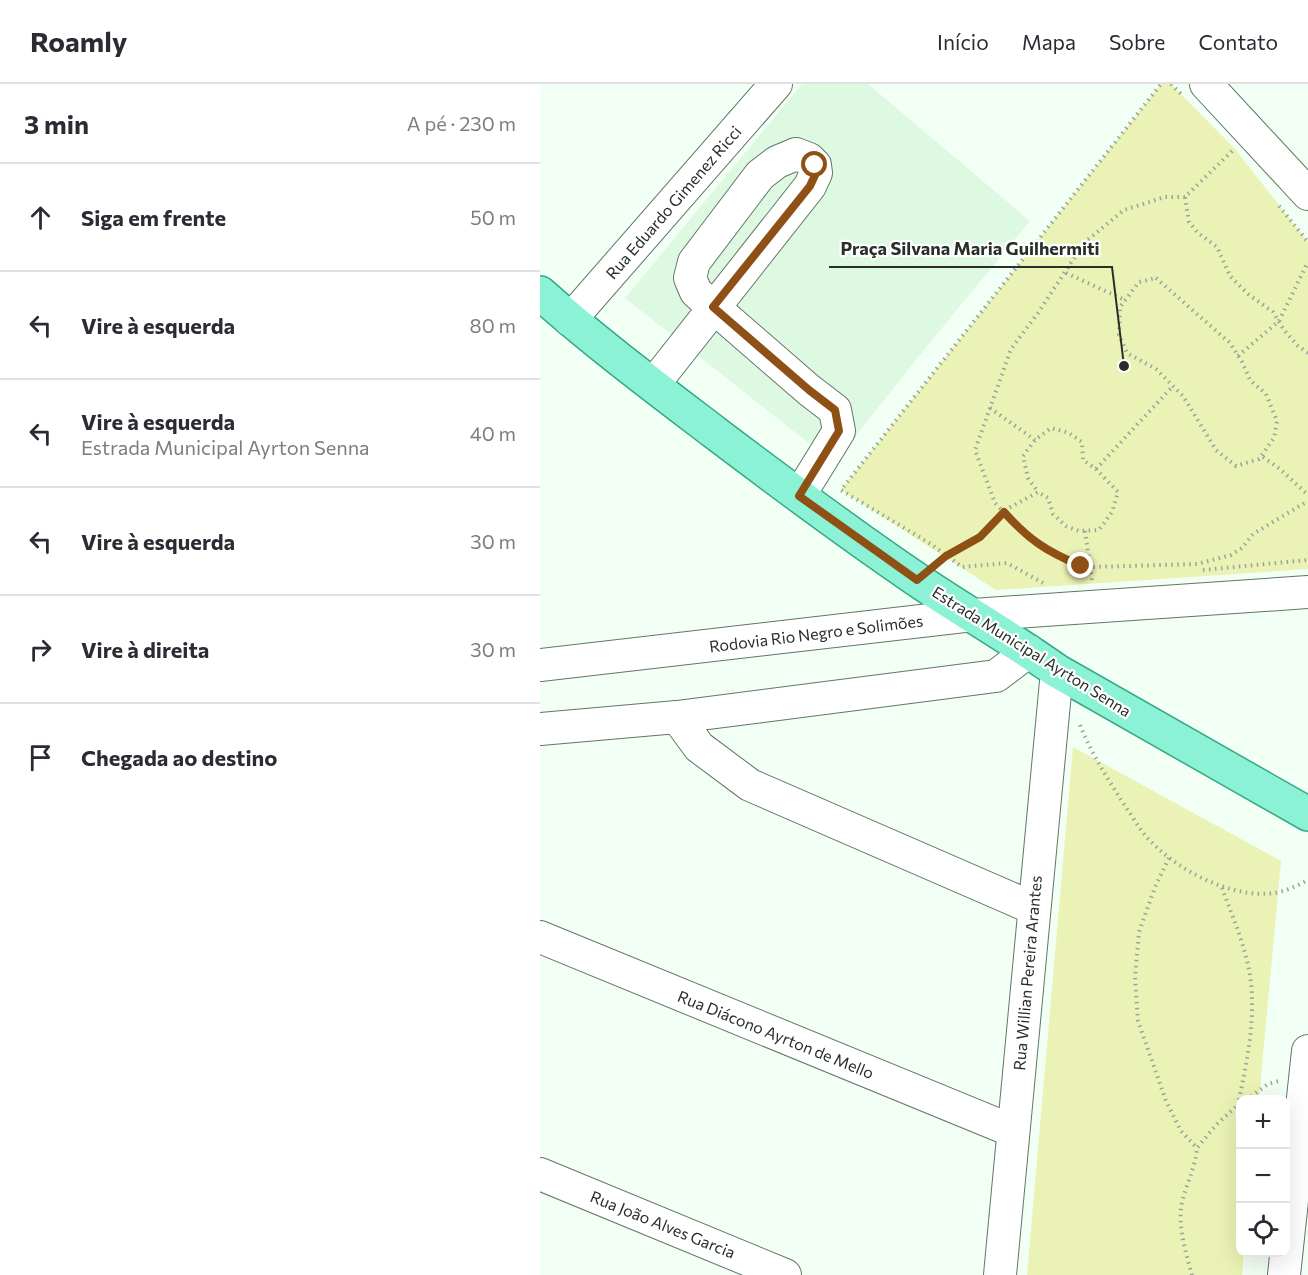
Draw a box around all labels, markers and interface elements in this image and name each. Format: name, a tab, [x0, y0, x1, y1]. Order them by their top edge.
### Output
text: Roamly	[30, 24, 127, 58]
text: Início	[937, 29, 989, 54]
text: Mapa	[1022, 29, 1076, 54]
text: Sobre	[1109, 29, 1165, 54]
text: Contato	[1198, 29, 1278, 54]
text: 3 min	[24, 108, 89, 139]
text: A pé · 230 m	[407, 111, 516, 135]
street label: Rua Eduardo Gimenez Ricci	[601, 122, 745, 282]
route start	[801, 151, 827, 177]
icon: ahead	[24, 201, 57, 234]
text: Siga em frente	[81, 204, 226, 231]
text: 50 m	[470, 205, 516, 229]
callout: Praça Silvana Maria Guilhermiti	[829, 231, 1112, 267]
text: Praça Silvana Maria Guilhermiti	[840, 237, 1100, 259]
icon: left	[24, 309, 57, 342]
text: Vire à esquerda	[81, 312, 235, 339]
text: 80 m	[470, 313, 516, 337]
text: Vire à esquerda	[81, 408, 235, 435]
icon: left	[24, 417, 57, 450]
text: 40 m	[470, 421, 516, 445]
text: Estrada Municipal Ayrton Senna	[81, 435, 370, 459]
icon: left	[24, 525, 57, 558]
text: Vire à esquerda	[81, 528, 235, 555]
text: 30 m	[470, 529, 516, 553]
route end	[1067, 552, 1093, 578]
street label: Estrada Municipal Ayrton Senna	[929, 582, 1135, 720]
street label: Rodovia Rio Negro e Solimões	[708, 610, 924, 656]
icon: right	[24, 633, 57, 666]
text: Vire à direita	[81, 636, 209, 663]
text: 30 m	[470, 637, 516, 661]
icon: arrive	[24, 741, 57, 774]
text: Chegada ao destino	[81, 744, 277, 771]
street label: Rua Willian Pereira Arantes	[1009, 875, 1045, 1071]
street label: Rua Diácono Ayrton de Mello	[675, 986, 877, 1082]
map controls	[1236, 1095, 1290, 1257]
button: +	[1236, 1095, 1290, 1149]
button: −	[1236, 1149, 1290, 1203]
street label: Rua João Alves Garcia	[588, 1186, 738, 1262]
button: locate	[1236, 1203, 1290, 1257]

